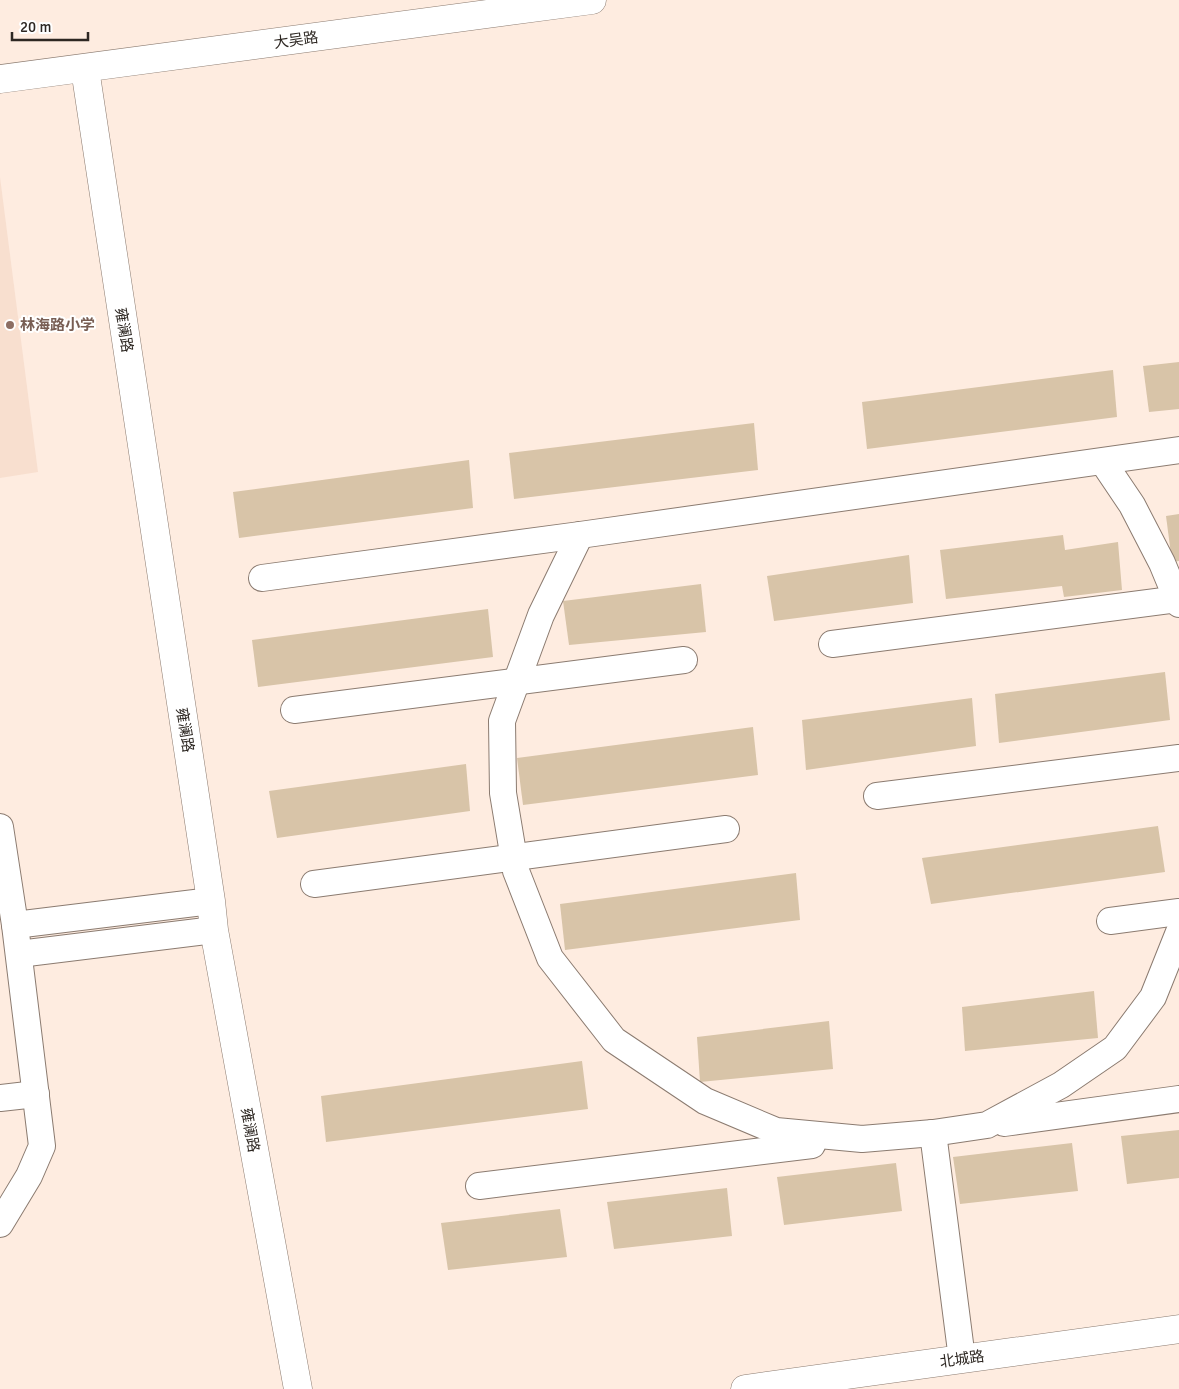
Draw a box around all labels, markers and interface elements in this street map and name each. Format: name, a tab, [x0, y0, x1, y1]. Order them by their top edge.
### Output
scale bar	[12, 10, 89, 42]
text: 20 m	[20, 18, 51, 36]
street label: 大吴路	[272, 28, 320, 52]
street label: 雍澜路	[112, 306, 136, 354]
place label: 林海路小学	[20, 316, 95, 334]
marker: 林海路小学	[4, 319, 16, 331]
street label: 雍澜路	[173, 706, 197, 754]
street label: 雍澜路	[237, 1106, 263, 1154]
street label: 北城路	[938, 1347, 986, 1371]

